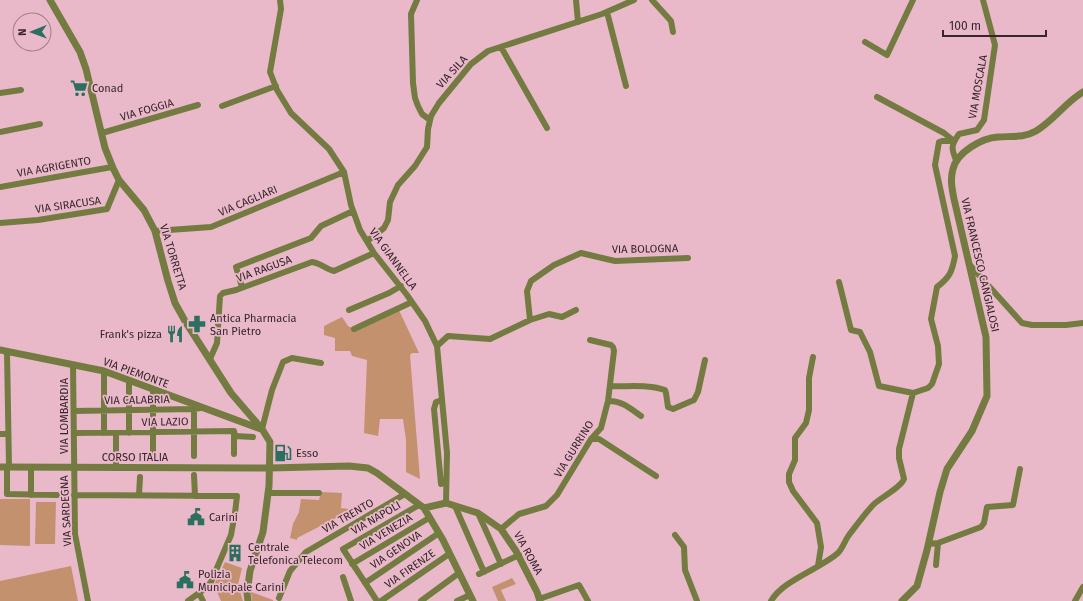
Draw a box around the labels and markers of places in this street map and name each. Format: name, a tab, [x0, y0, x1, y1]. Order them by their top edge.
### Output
supermarket icon: Conad	[69, 78, 89, 98]
place label: Conad	[92, 82, 123, 95]
place label: Antica Pharmacia San Pietro	[210, 312, 296, 338]
pharmacy icon: Antica Pharmacia San Pietro	[187, 314, 207, 334]
restaurant icon: Frank's pizza	[165, 324, 185, 344]
place label: Frank's pizza	[100, 328, 162, 341]
fuel station icon: Esso	[273, 443, 293, 463]
place label: Esso	[296, 447, 318, 460]
public building icon: Carini	[186, 507, 206, 527]
place label: Carini	[209, 511, 238, 524]
place label: Centrale Telefonica Telecom	[248, 541, 343, 567]
building icon: Centrale Telefonica Telecom	[225, 543, 245, 563]
place label: Polizia Municipale Carini	[198, 568, 284, 594]
public building icon: Polizia Municipale Carini	[175, 570, 195, 590]

